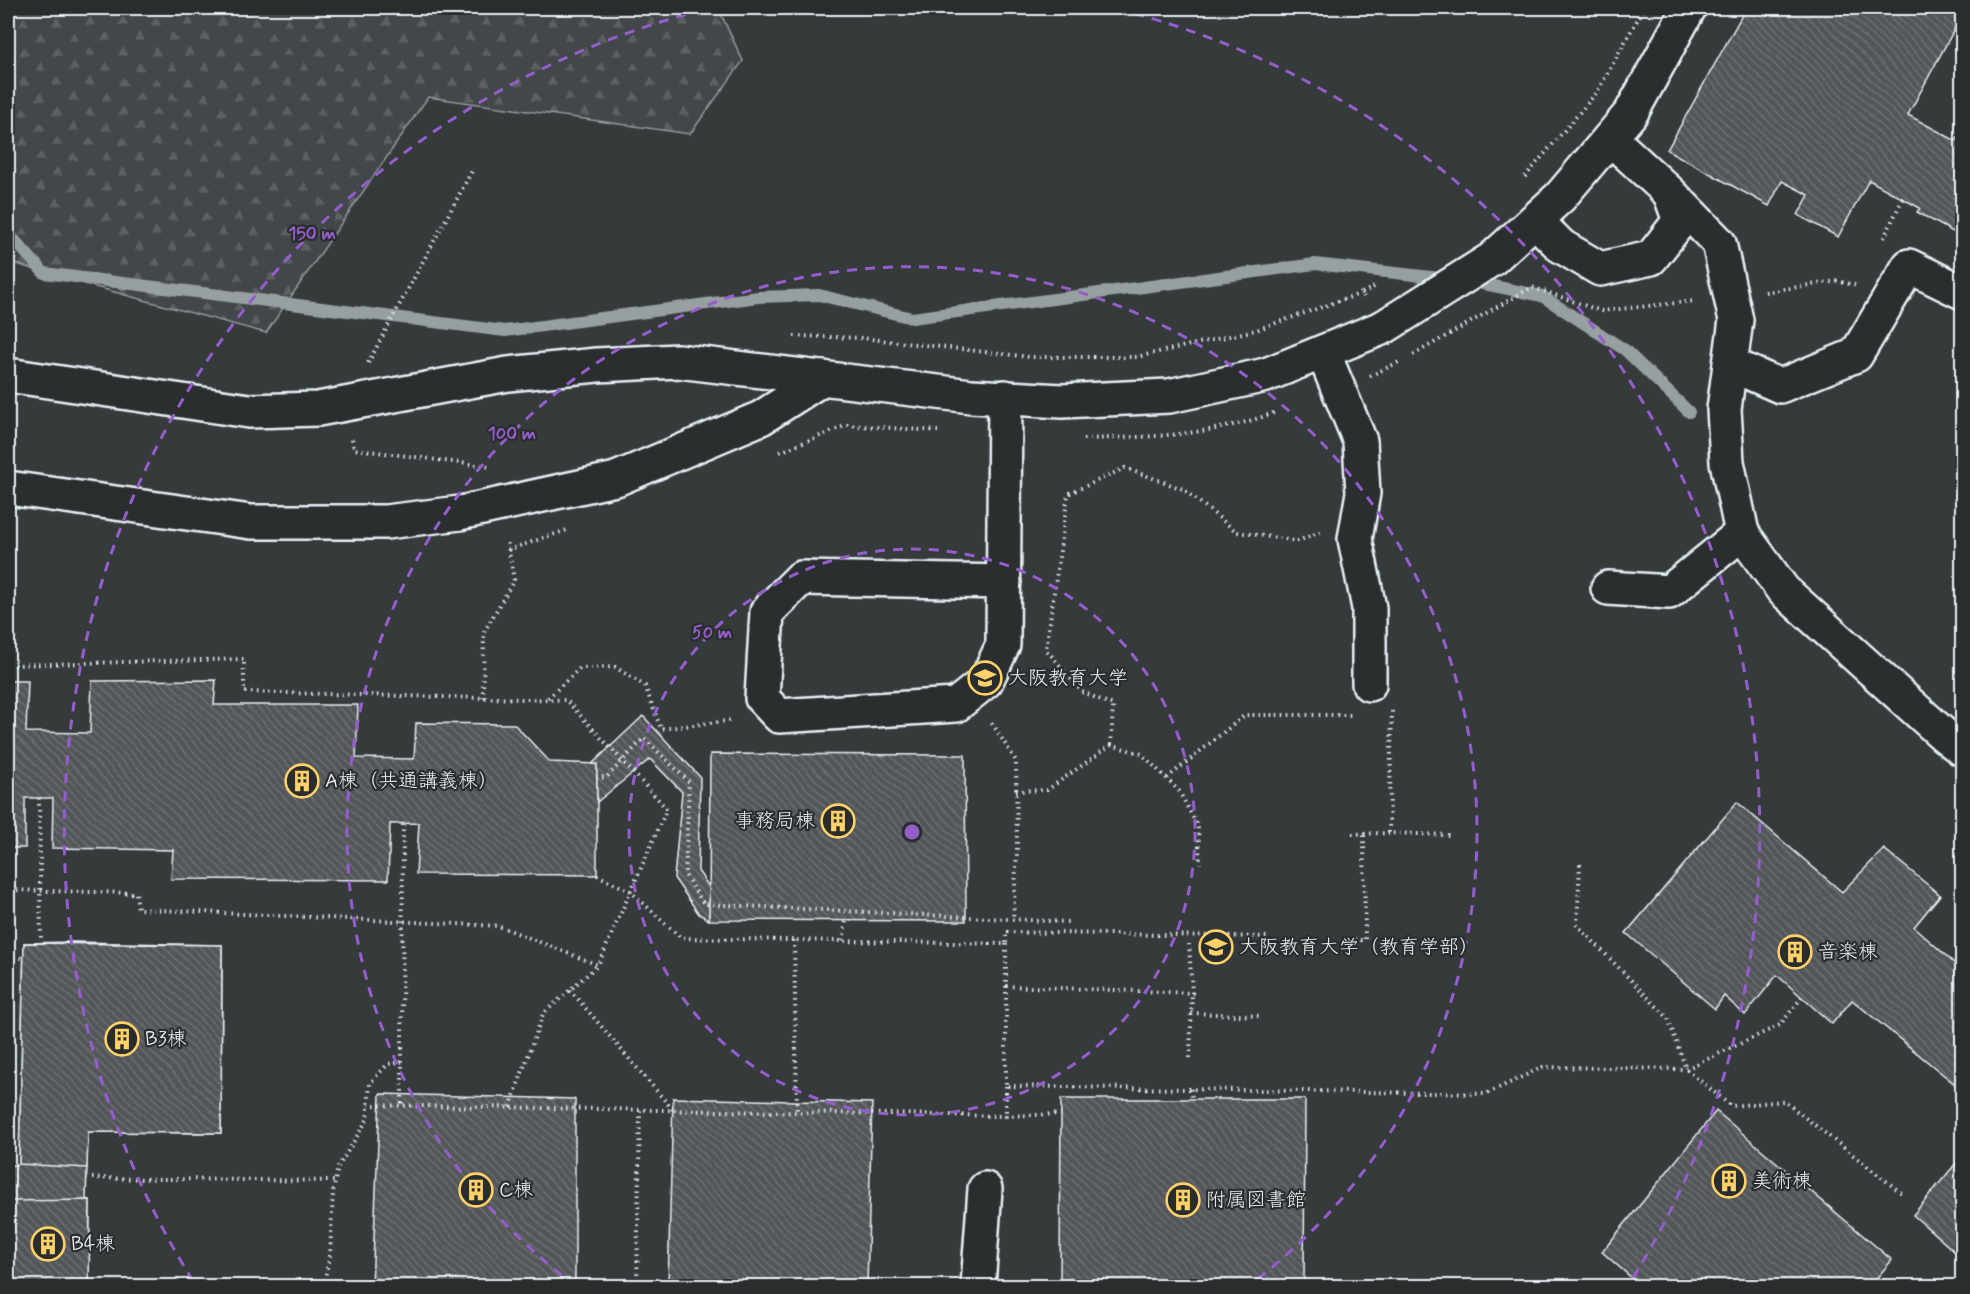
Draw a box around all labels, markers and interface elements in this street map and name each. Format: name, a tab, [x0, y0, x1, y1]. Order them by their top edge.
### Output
text: 150 m	[288, 222, 336, 246]
text: 100 m	[488, 422, 536, 446]
text: 50 m	[692, 621, 732, 645]
school or university icon: 大阪教育大学	[967, 660, 1003, 696]
place label: 大阪教育大学	[1008, 665, 1128, 692]
building icon: A棟（共通講義棟）	[284, 763, 320, 799]
place label: A棟（共通講義棟）	[325, 768, 498, 795]
building icon: 事務局棟	[820, 803, 856, 839]
place label: 事務局棟	[735, 808, 815, 835]
centre of rings	[902, 822, 922, 842]
school or university icon: 大阪教育大学（教育学部）	[1198, 929, 1234, 965]
place label: 大阪教育大学（教育学部）	[1239, 934, 1479, 961]
building icon: 音楽棟	[1777, 934, 1813, 970]
place label: 音楽棟	[1818, 939, 1878, 966]
building icon: B3棟	[104, 1021, 140, 1057]
place label: B3棟	[145, 1026, 187, 1053]
building icon: 美術棟	[1711, 1163, 1747, 1199]
place label: 美術棟	[1752, 1168, 1812, 1195]
building icon: C棟	[458, 1172, 494, 1208]
place label: C棟	[499, 1177, 533, 1204]
building icon: 附属図書館	[1165, 1182, 1201, 1218]
place label: 附属図書館	[1206, 1187, 1306, 1214]
building icon: B4棟	[30, 1226, 66, 1262]
place label: B4棟	[71, 1231, 115, 1258]

